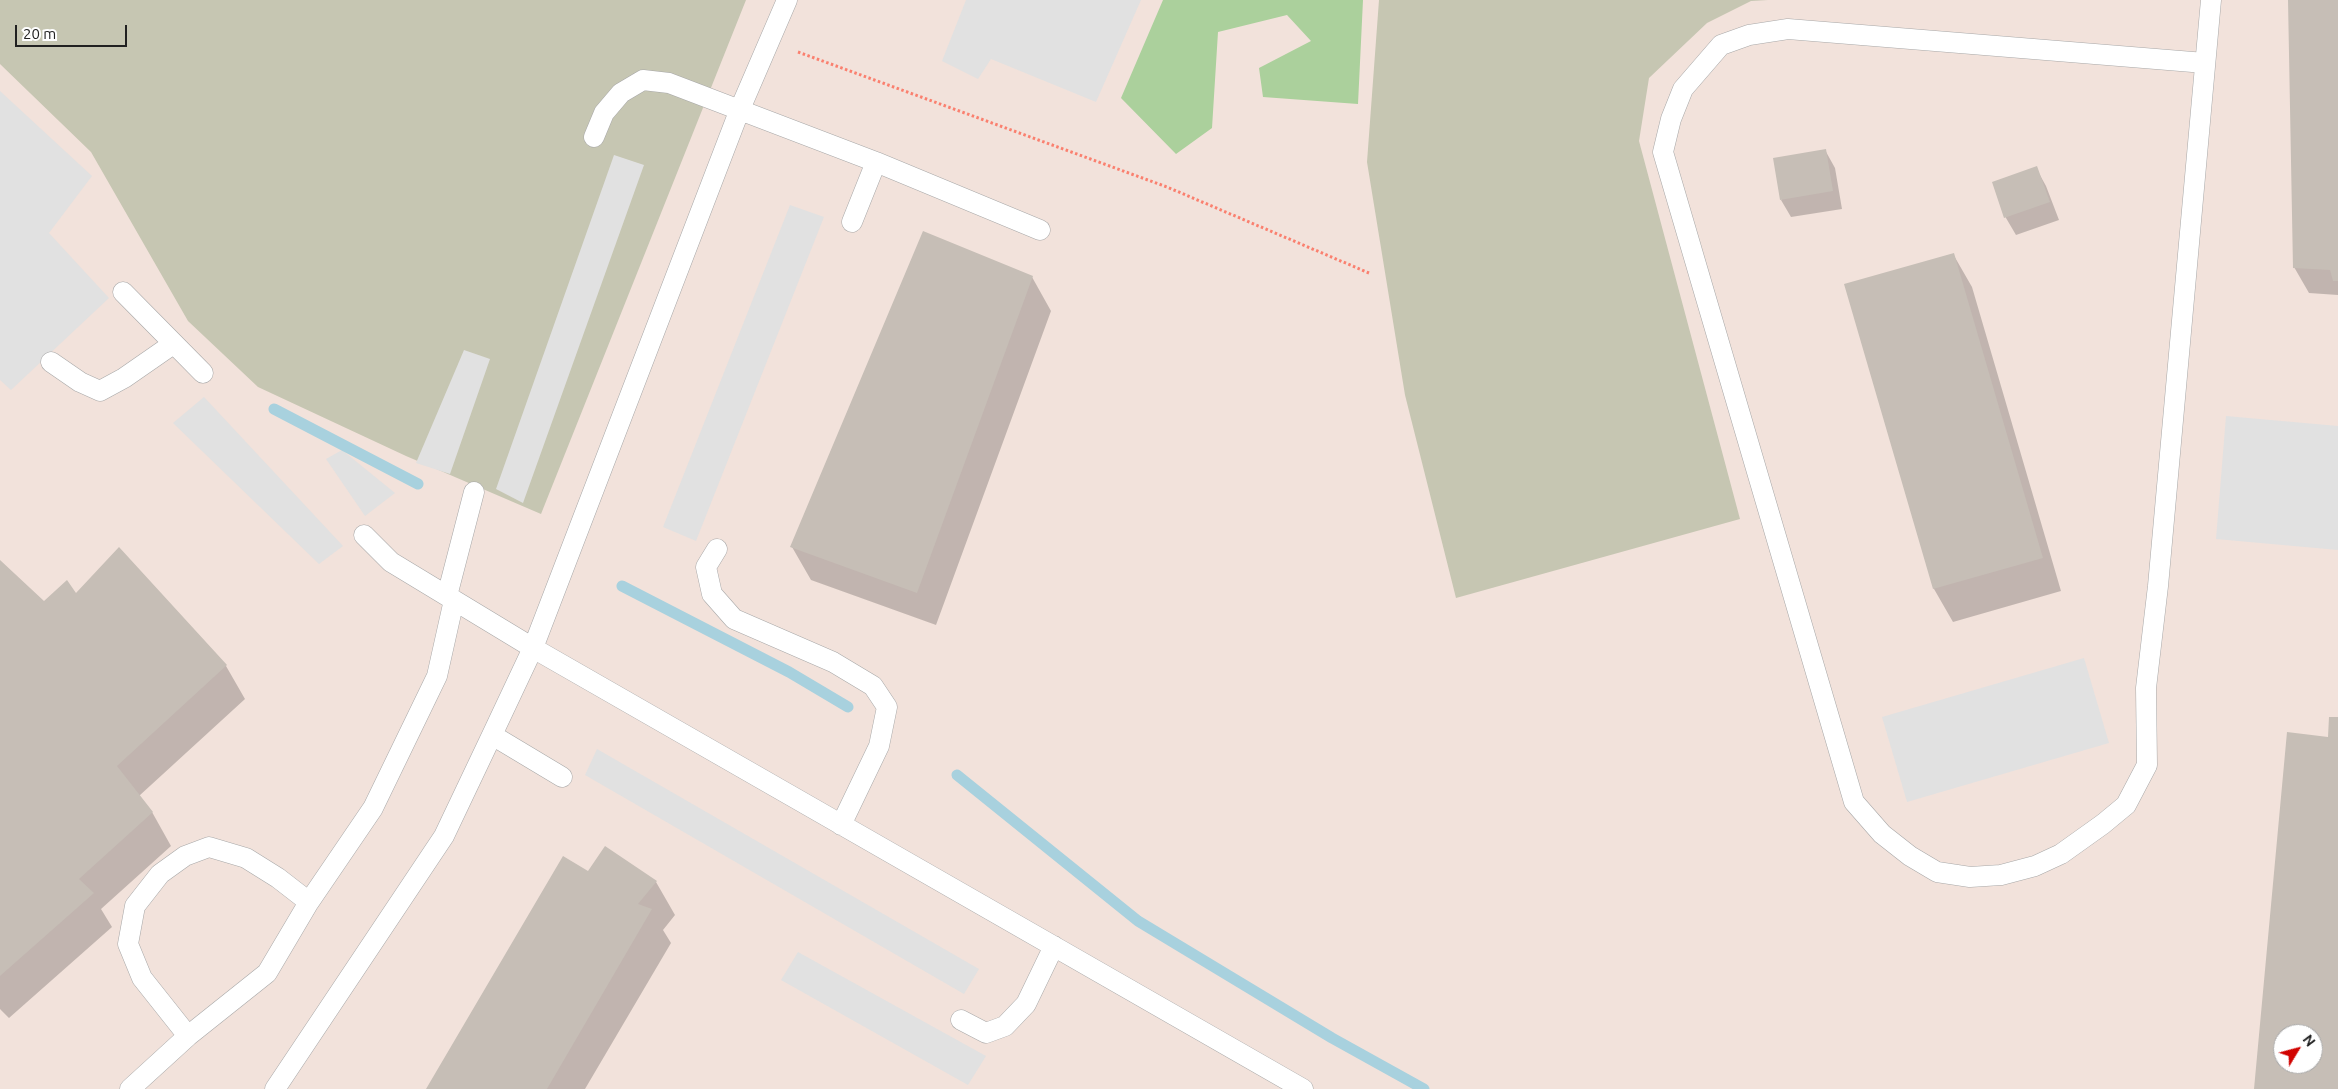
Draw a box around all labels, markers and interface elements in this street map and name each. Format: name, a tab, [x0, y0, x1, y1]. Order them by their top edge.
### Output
scale bar	[18, 15, 130, 47]
text: 20 m	[23, 25, 56, 42]
north arrow	[2273, 1024, 2323, 1074]
text: N	[2300, 1032, 2319, 1050]

